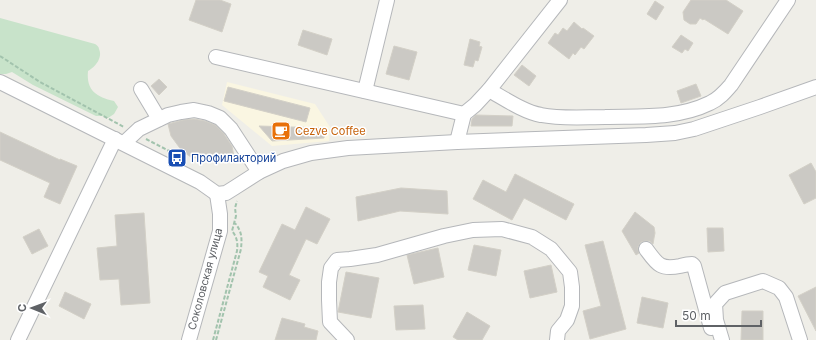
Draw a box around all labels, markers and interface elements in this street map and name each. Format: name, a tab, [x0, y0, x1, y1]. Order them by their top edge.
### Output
cafe icon: Cezve Coffee	[270, 120, 292, 142]
place label: Cezve Coffee	[295, 124, 366, 138]
bus stop icon: Профилакторий	[166, 147, 188, 169]
place label: Профилакторий	[191, 151, 276, 165]
street label: Соколовская улица	[185, 226, 225, 332]
north arrow	[12, 288, 52, 328]
scale bar	[676, 302, 761, 328]
text: С	[15, 304, 29, 312]
text: 50 m	[682, 308, 711, 323]

